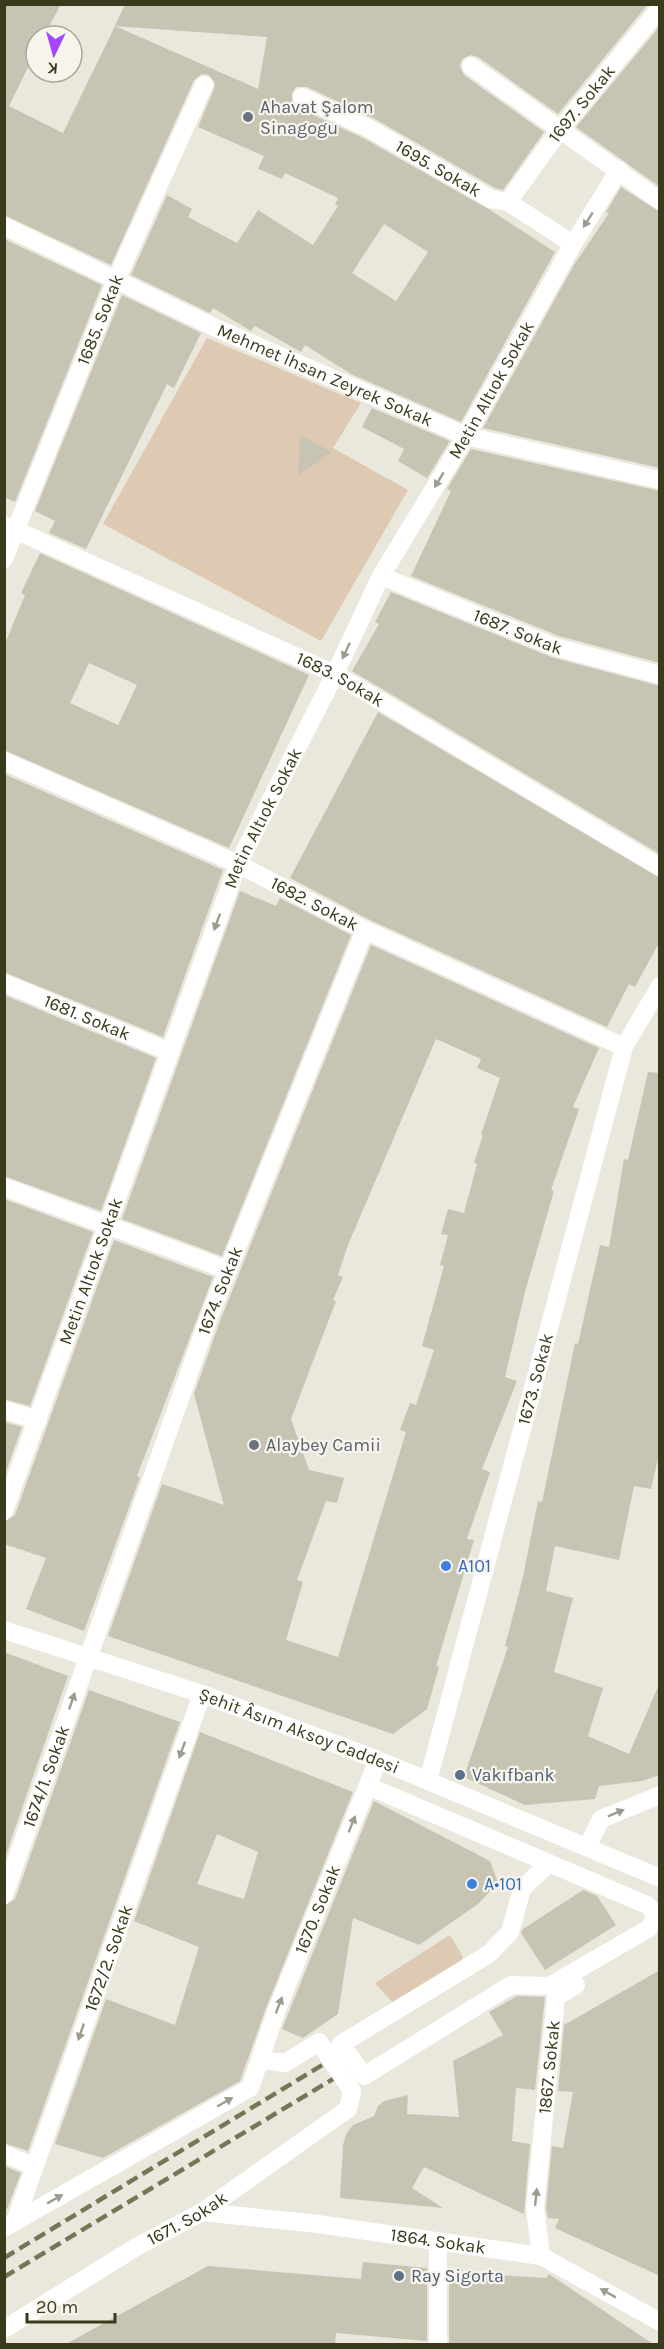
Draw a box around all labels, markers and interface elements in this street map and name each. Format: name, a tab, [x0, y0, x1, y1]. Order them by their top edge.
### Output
north arrow	[24, 24, 84, 84]
text: K	[46, 58, 59, 78]
street label: 1697. Sokak	[544, 60, 620, 147]
place label: Ahavat Şalom Sinagogu	[260, 96, 374, 139]
marker: Ahavat Şalom Sinagogu	[241, 110, 255, 124]
street label: 1695. Sokak	[391, 135, 485, 202]
one-way arrow	[582, 212, 593, 228]
street label: 1685. Sokak	[72, 271, 128, 368]
street label: Metin Altıok Sokak	[444, 317, 539, 463]
street label: Mehmet İhsan Zeyrek Sokak	[214, 319, 436, 431]
one-way arrow	[433, 472, 444, 488]
street label: 1687. Sokak	[470, 604, 565, 659]
one-way arrow	[341, 643, 350, 660]
street label: 1683. Sokak	[293, 647, 388, 712]
street label: Metin Altıok Sokak	[219, 744, 307, 892]
street label: 1682. Sokak	[267, 872, 362, 936]
one-way arrow	[211, 913, 221, 931]
street label: 1681. Sokak	[41, 990, 134, 1045]
street label: Metin Altıok Sokak	[54, 1195, 127, 1348]
street label: 1674. Sokak	[193, 1243, 247, 1338]
street label: 1673. Sokak	[513, 1331, 558, 1427]
place label: Alaybey Camii	[266, 1434, 381, 1456]
marker: Alaybey Camii	[247, 1438, 261, 1452]
place label: A101	[458, 1555, 491, 1577]
marker: A101	[439, 1559, 453, 1573]
street label: Şehit Âsım Aksoy Caddesi	[196, 1683, 403, 1779]
one-way arrow	[68, 1692, 78, 1710]
street label: 1674/1. Sokak	[18, 1722, 74, 1830]
one-way arrow	[177, 1741, 187, 1759]
place label: Vakıfbank	[472, 1764, 555, 1786]
marker: Vakıfbank	[453, 1768, 467, 1782]
one-way arrow	[607, 1808, 625, 1818]
one-way arrow	[347, 1814, 357, 1832]
street label: 1670. Sokak	[290, 1862, 345, 1957]
place label: A•101	[484, 1873, 522, 1895]
marker: A•101	[465, 1877, 479, 1891]
street label: 1672/2. Sokak	[79, 1902, 138, 2014]
one-way arrow	[274, 1995, 284, 2013]
street label: 1867. Sokak	[533, 2019, 565, 2115]
one-way arrow	[76, 2023, 86, 2041]
one-way arrow	[217, 2097, 234, 2107]
street label: 1671. Sokak	[143, 2187, 232, 2250]
one-way arrow	[531, 2188, 541, 2207]
one-way arrow	[47, 2194, 64, 2204]
street label: 1864. Sokak	[389, 2224, 487, 2259]
place label: Ray Sigorta	[411, 2265, 504, 2287]
marker: Ray Sigorta	[392, 2269, 406, 2283]
scale bar	[27, 2286, 116, 2324]
one-way arrow	[600, 2289, 617, 2299]
text: 20 m	[36, 2296, 78, 2318]

